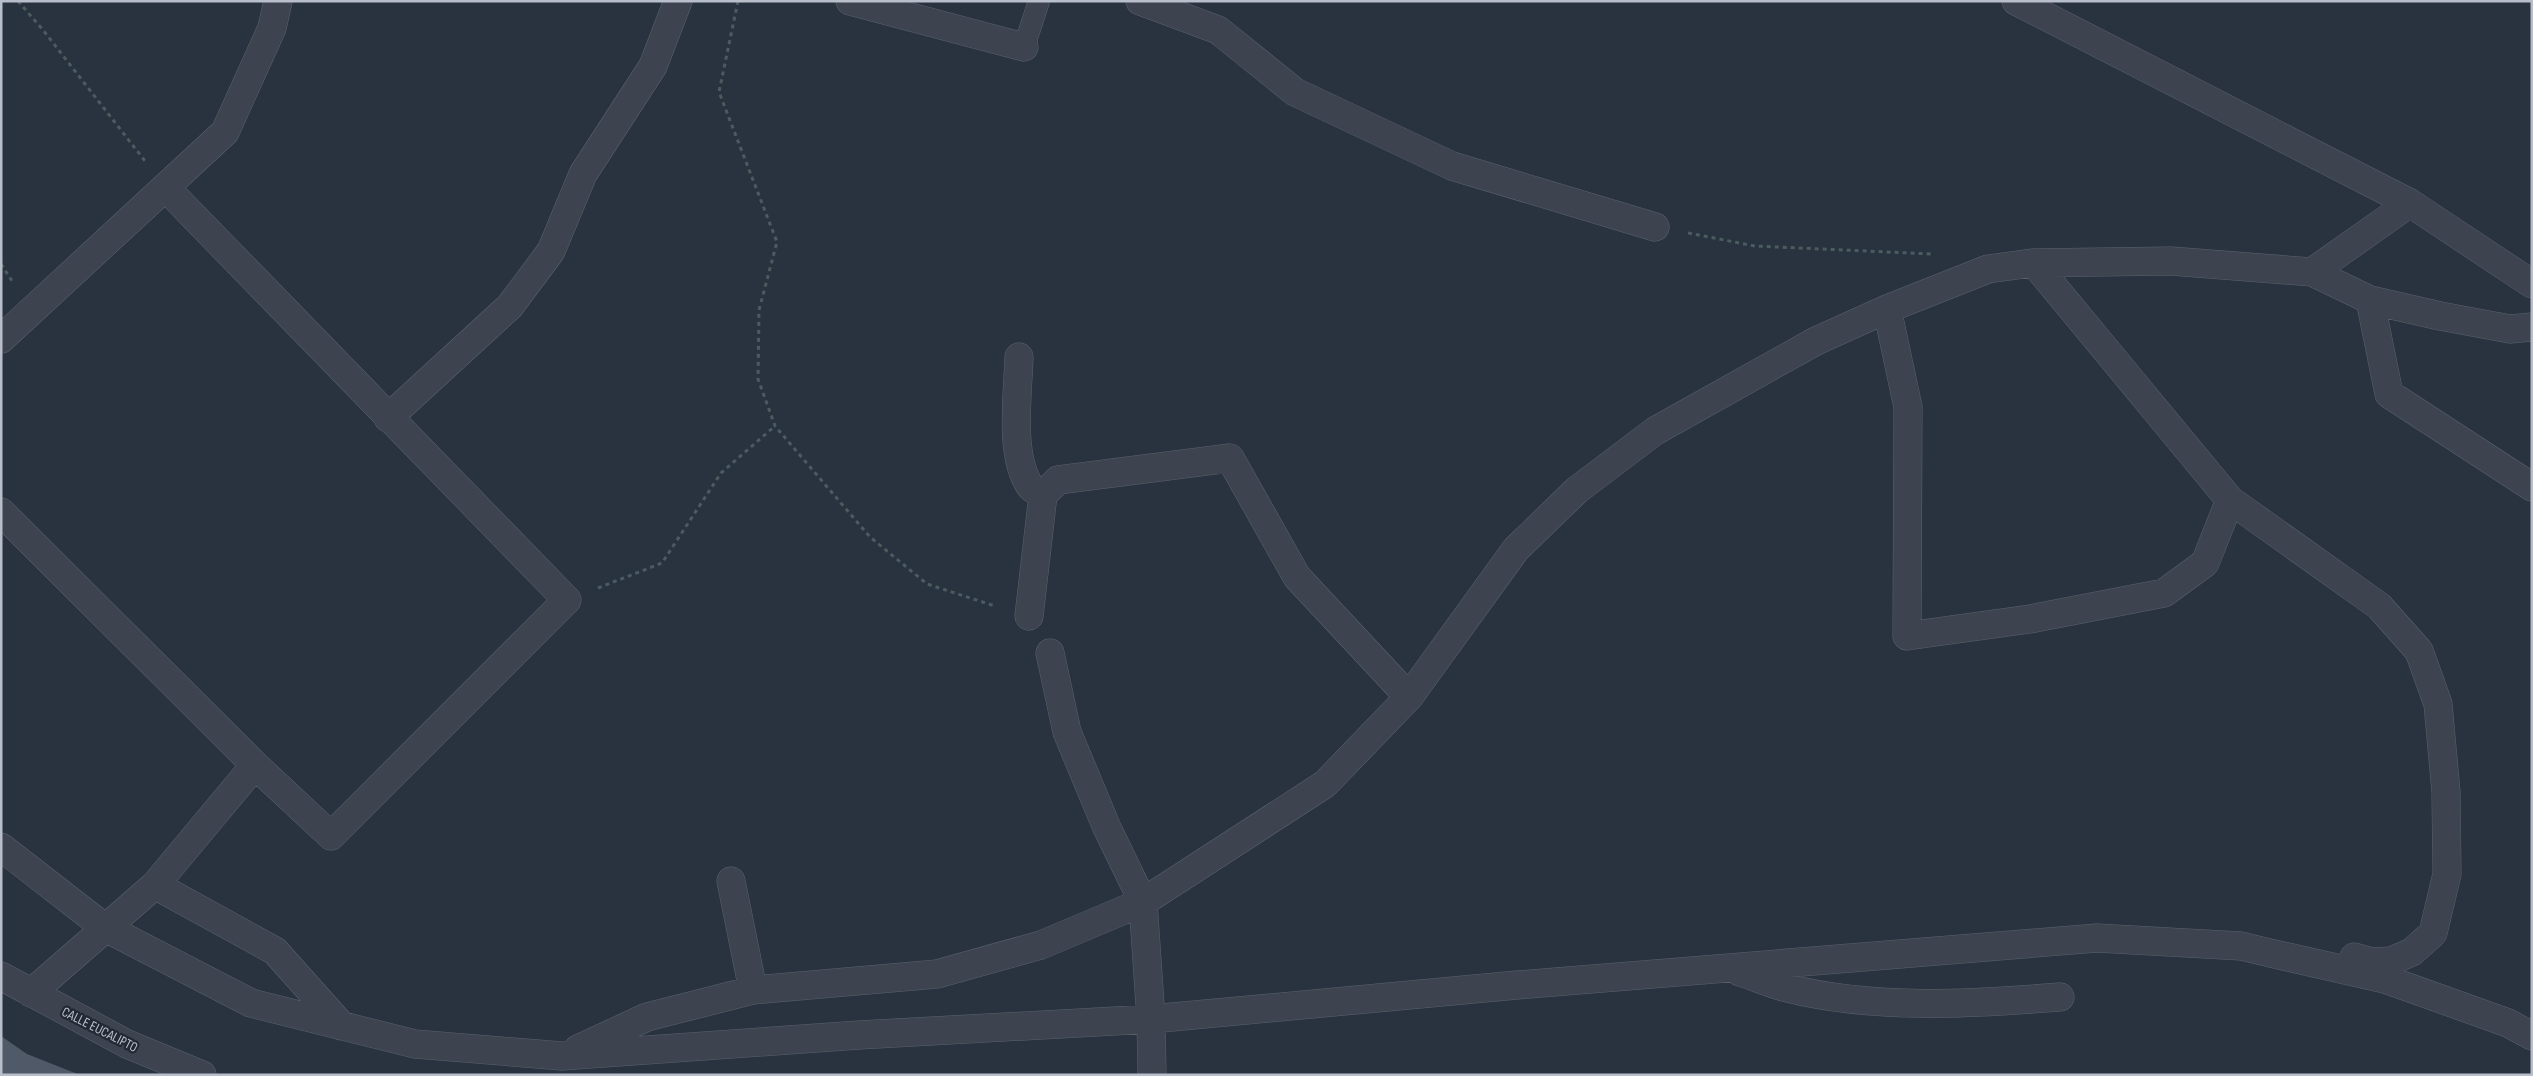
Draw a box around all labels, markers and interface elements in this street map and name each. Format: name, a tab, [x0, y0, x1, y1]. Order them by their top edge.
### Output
street label: CALLE EUCALIPTO	[59, 1003, 141, 1056]

